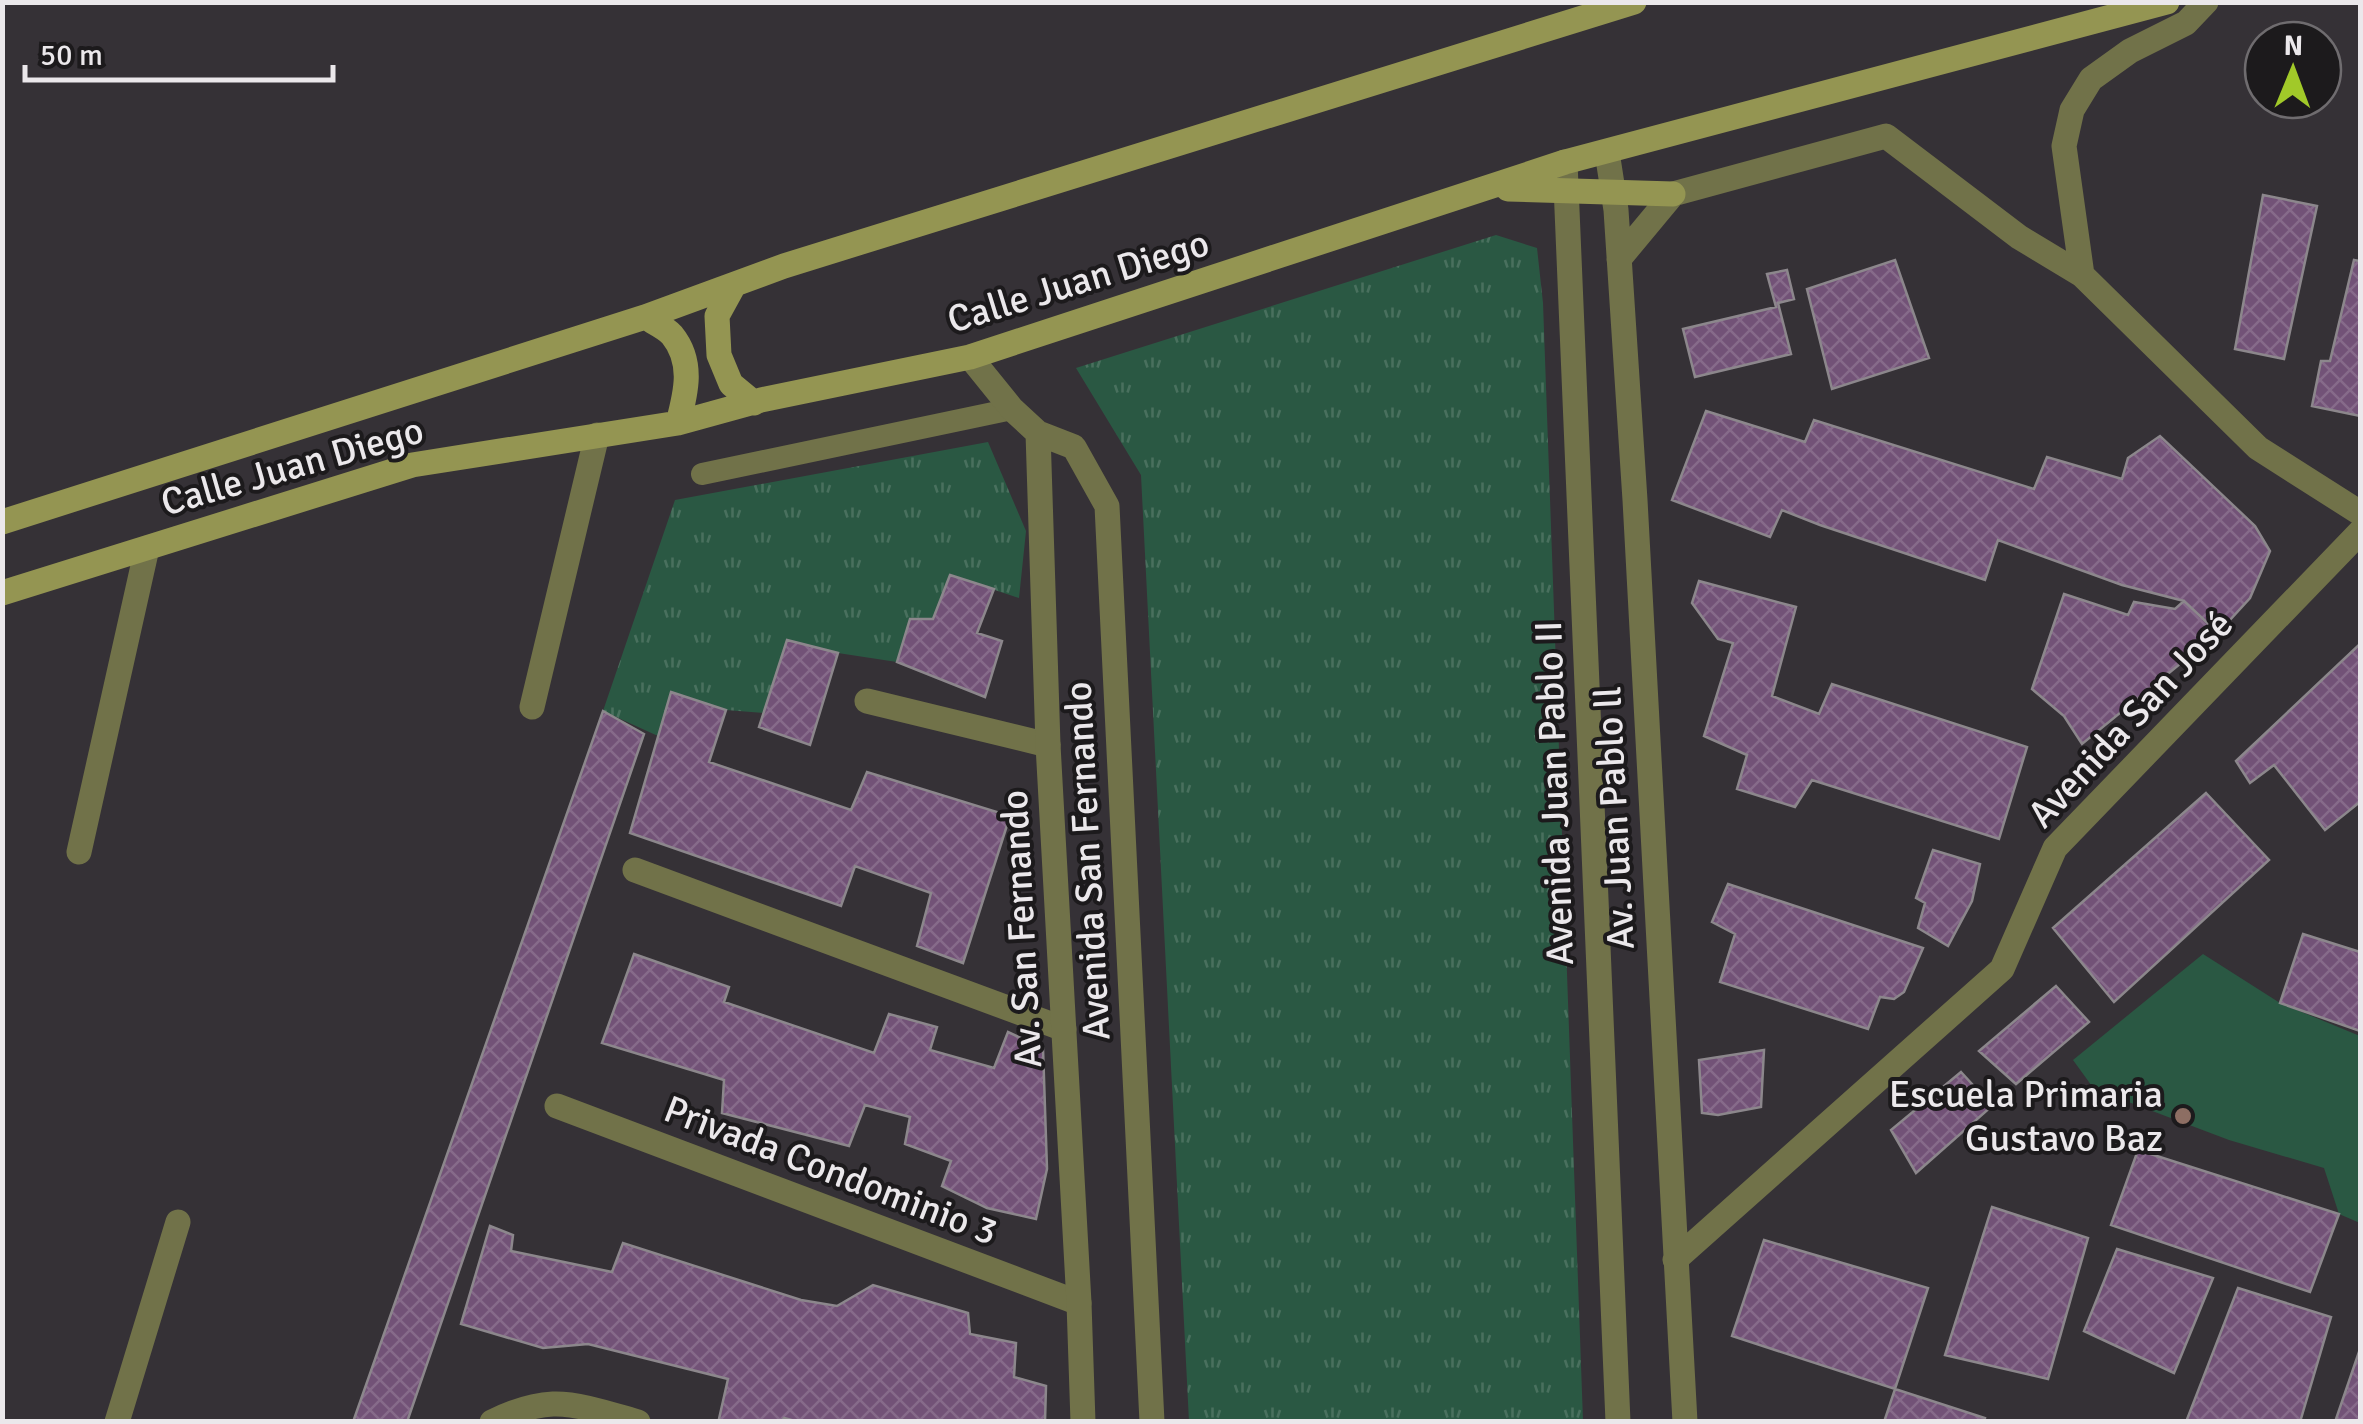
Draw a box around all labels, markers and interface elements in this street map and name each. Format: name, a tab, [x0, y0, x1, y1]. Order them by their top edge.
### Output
scale bar	[25, 20, 332, 82]
north arrow	[2243, 20, 2343, 120]
text: N	[2283, 29, 2303, 63]
text: 50 m	[40, 37, 103, 74]
street label: Calle Juan Diego	[942, 219, 1215, 344]
street label: Calle Juan Diego	[155, 407, 429, 526]
street label: Avenida San José	[2018, 601, 2243, 837]
street label: Avenida Juan Pablo II	[1525, 620, 1584, 966]
street label: Avenida San Fernando	[1055, 680, 1120, 1041]
street label: Av. Juan Pablo ll	[1584, 685, 1645, 951]
street label: Av. San Fernando	[991, 789, 1052, 1069]
place label: Escuela Primaria Gustavo Baz	[1889, 1071, 2163, 1162]
street label: Privada Condominio 3	[658, 1085, 1004, 1256]
marker: Escuela Primaria Gustavo Baz	[2172, 1105, 2194, 1127]

